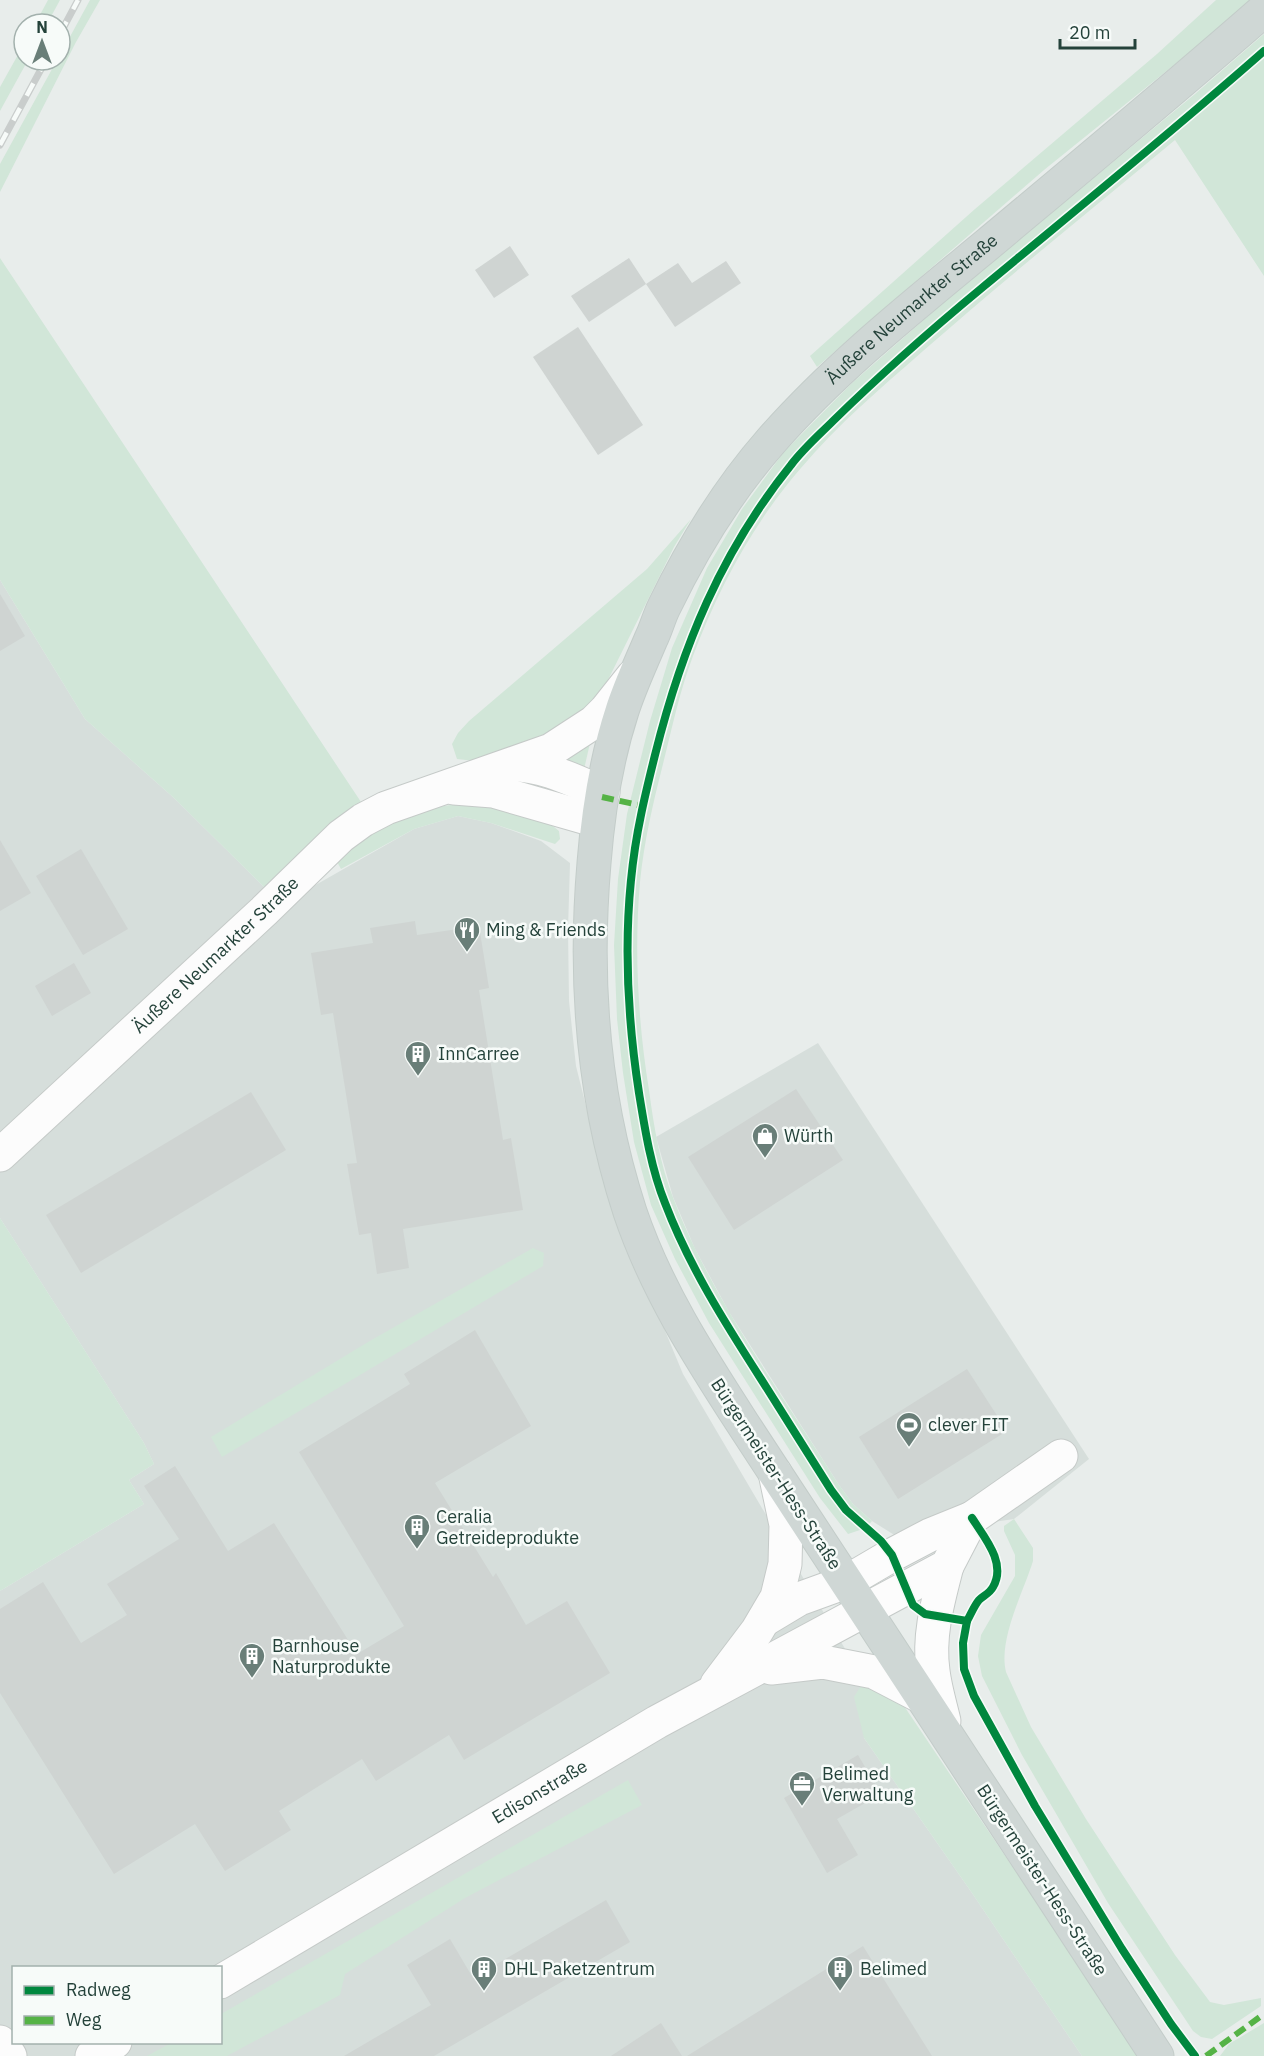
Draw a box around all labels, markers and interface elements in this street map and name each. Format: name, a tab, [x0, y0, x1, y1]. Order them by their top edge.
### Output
north arrow	[12, 12, 72, 72]
scale bar	[1060, 12, 1135, 50]
text: N	[36, 17, 48, 37]
text: 20 m	[1069, 21, 1111, 44]
street label: Äußere Neumarkter Straße	[821, 229, 1002, 389]
street label: Äußere Neumarkter Straße	[127, 871, 303, 1038]
restaurant icon: Ming & Friends	[452, 915, 482, 953]
place label: Ming & Friends	[486, 918, 606, 941]
building icon: InnCarree	[403, 1039, 433, 1077]
place label: InnCarree	[438, 1042, 519, 1065]
shop icon: Würth	[750, 1121, 780, 1159]
place label: Würth	[784, 1124, 833, 1147]
street label: Bürgermeister-Hess-Straße	[706, 1374, 847, 1574]
sports icon: clever FIT	[894, 1410, 924, 1448]
place label: clever FIT	[928, 1413, 1009, 1436]
place label: Ceralia Getreideprodukte	[436, 1505, 579, 1549]
building icon: Ceralia Getreideprodukte	[402, 1512, 432, 1550]
place label: Barnhouse Naturprodukte	[272, 1634, 391, 1678]
building icon: Barnhouse Naturprodukte	[237, 1641, 267, 1679]
street label: Edisonstraße	[488, 1754, 591, 1829]
place label: Belimed Verwaltung	[822, 1762, 914, 1806]
office icon: Belimed Verwaltung	[787, 1769, 817, 1807]
street label: Bürgermeister-Hess-Straße	[972, 1780, 1113, 1980]
building icon: DHL Paketzentrum	[469, 1954, 499, 1992]
building icon: Belimed	[825, 1954, 855, 1992]
place label: DHL Paketzentrum	[504, 1957, 655, 1980]
place label: Belimed	[860, 1957, 927, 1980]
legend	[12, 1966, 222, 2044]
text: Radweg	[66, 1978, 131, 2001]
text: Weg	[66, 2008, 102, 2031]

